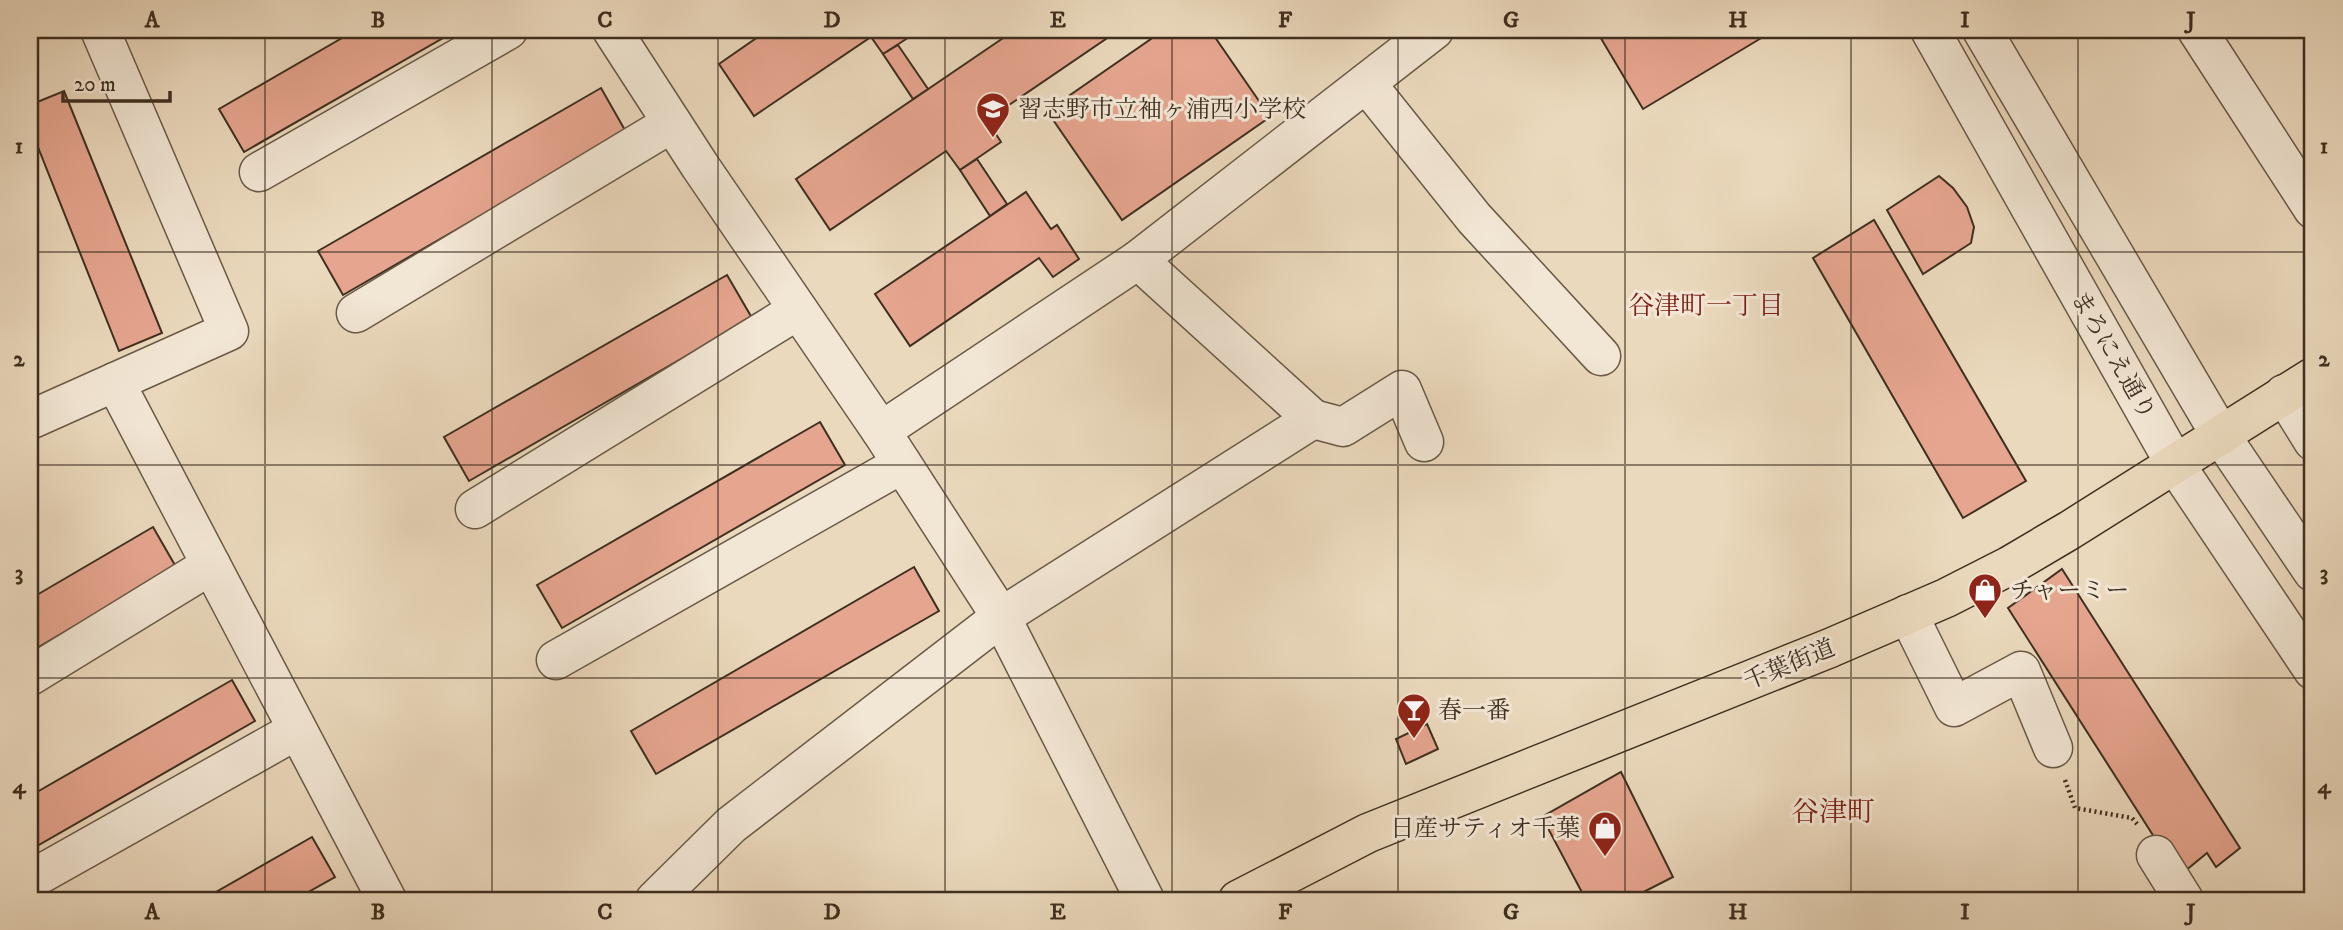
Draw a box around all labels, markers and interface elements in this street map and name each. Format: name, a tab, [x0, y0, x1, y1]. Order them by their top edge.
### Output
text: A	[144, 6, 161, 35]
text: B	[371, 6, 385, 35]
text: C	[597, 6, 613, 35]
text: D	[823, 6, 841, 35]
text: E	[1050, 6, 1066, 35]
text: F	[1278, 6, 1293, 35]
text: G	[1503, 6, 1519, 35]
text: H	[1728, 6, 1748, 35]
text: I	[1960, 6, 1970, 35]
text: J	[2183, 6, 2196, 35]
scale bar	[63, 60, 170, 104]
text: 20 m	[74, 72, 116, 98]
school or university icon: 習志野市立袖ヶ浦西小学校	[974, 90, 1012, 139]
place label: 習志野市立袖ヶ浦西小学校	[1018, 95, 1306, 125]
text: 1	[15, 132, 23, 161]
text: 1	[2320, 132, 2328, 161]
street label: まろにえ通り	[2064, 286, 2162, 425]
district label: 谷津町一丁目	[1628, 290, 1784, 323]
text: 2	[13, 345, 25, 374]
text: 2	[2318, 345, 2330, 374]
text: 3	[15, 559, 23, 588]
text: 3	[2320, 559, 2328, 588]
shop icon: チャーミー	[1966, 571, 2004, 620]
place label: チャーミー	[2010, 576, 2129, 606]
street label: 千葉街道	[1739, 633, 1839, 697]
bar icon: 春一番	[1395, 691, 1433, 740]
place label: 春一番	[1438, 696, 1510, 726]
text: 4	[12, 772, 27, 801]
text: 4	[2317, 772, 2332, 801]
district label: 谷津町	[1791, 795, 1875, 830]
shop icon: 日産サティオ千葉	[1586, 809, 1624, 858]
place label: 日産サティオ千葉	[1390, 814, 1580, 844]
text: A	[144, 898, 161, 927]
text: B	[371, 898, 385, 927]
text: C	[597, 898, 613, 927]
text: D	[823, 898, 841, 927]
text: E	[1050, 898, 1066, 927]
text: F	[1278, 898, 1293, 927]
text: G	[1503, 898, 1519, 927]
text: H	[1728, 898, 1748, 927]
text: I	[1960, 898, 1970, 927]
text: J	[2183, 898, 2196, 927]

